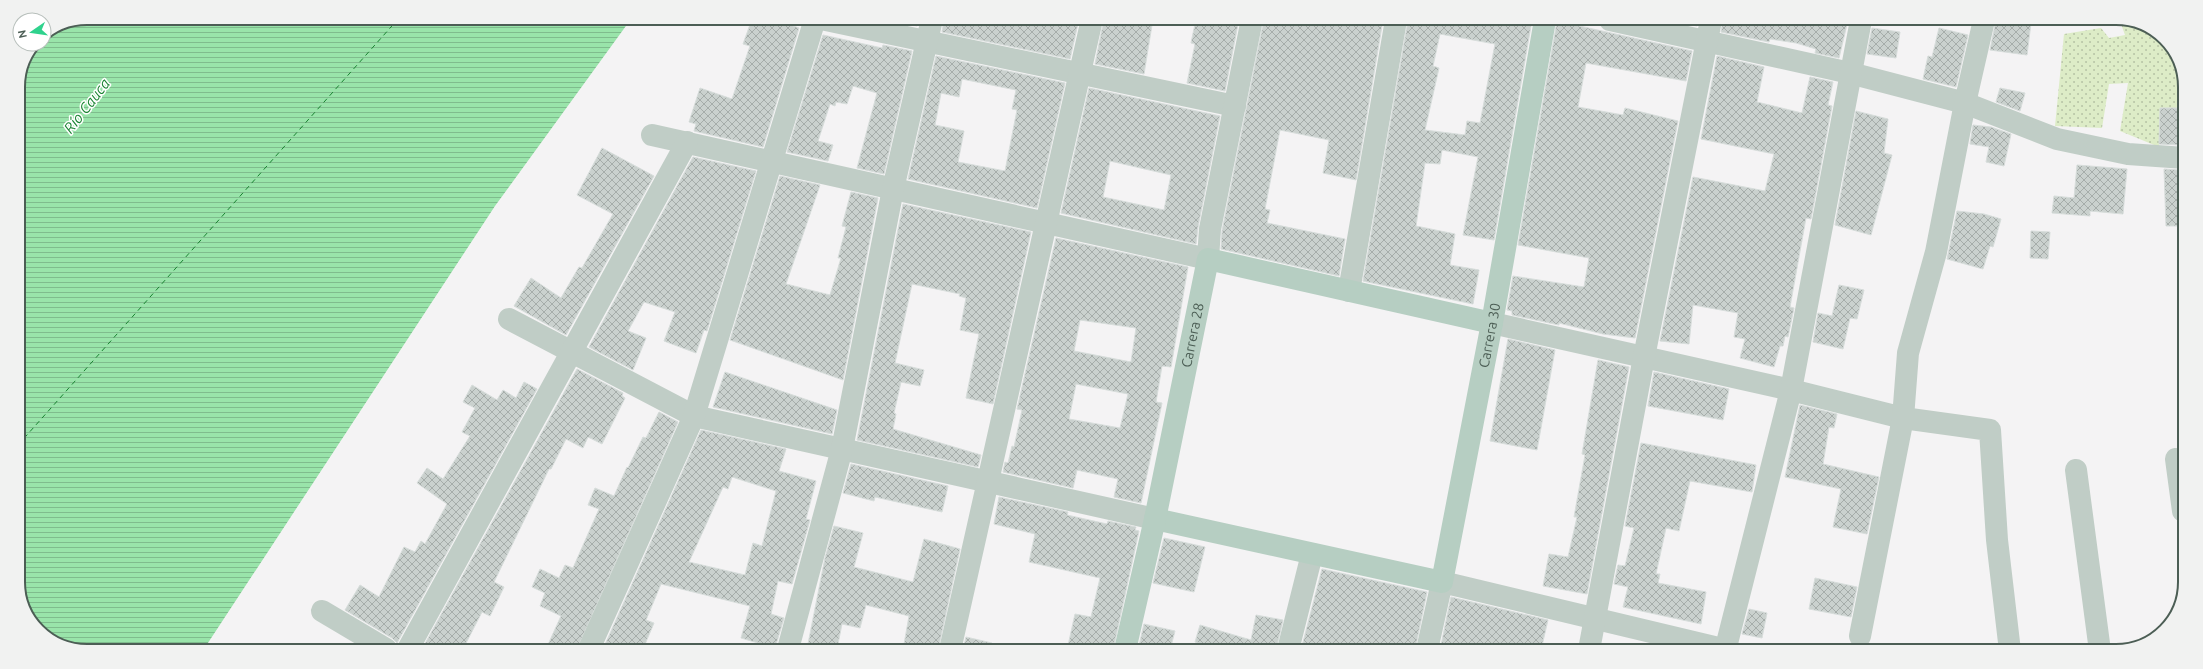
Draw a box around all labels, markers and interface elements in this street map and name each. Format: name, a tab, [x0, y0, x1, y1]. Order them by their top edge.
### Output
north arrow	[12, 12, 52, 52]
text: N	[15, 29, 29, 40]
water label: Río Cauca	[60, 75, 113, 136]
street label: Carrera 28	[1178, 301, 1207, 369]
street label: Carrera 30	[1476, 302, 1503, 369]

